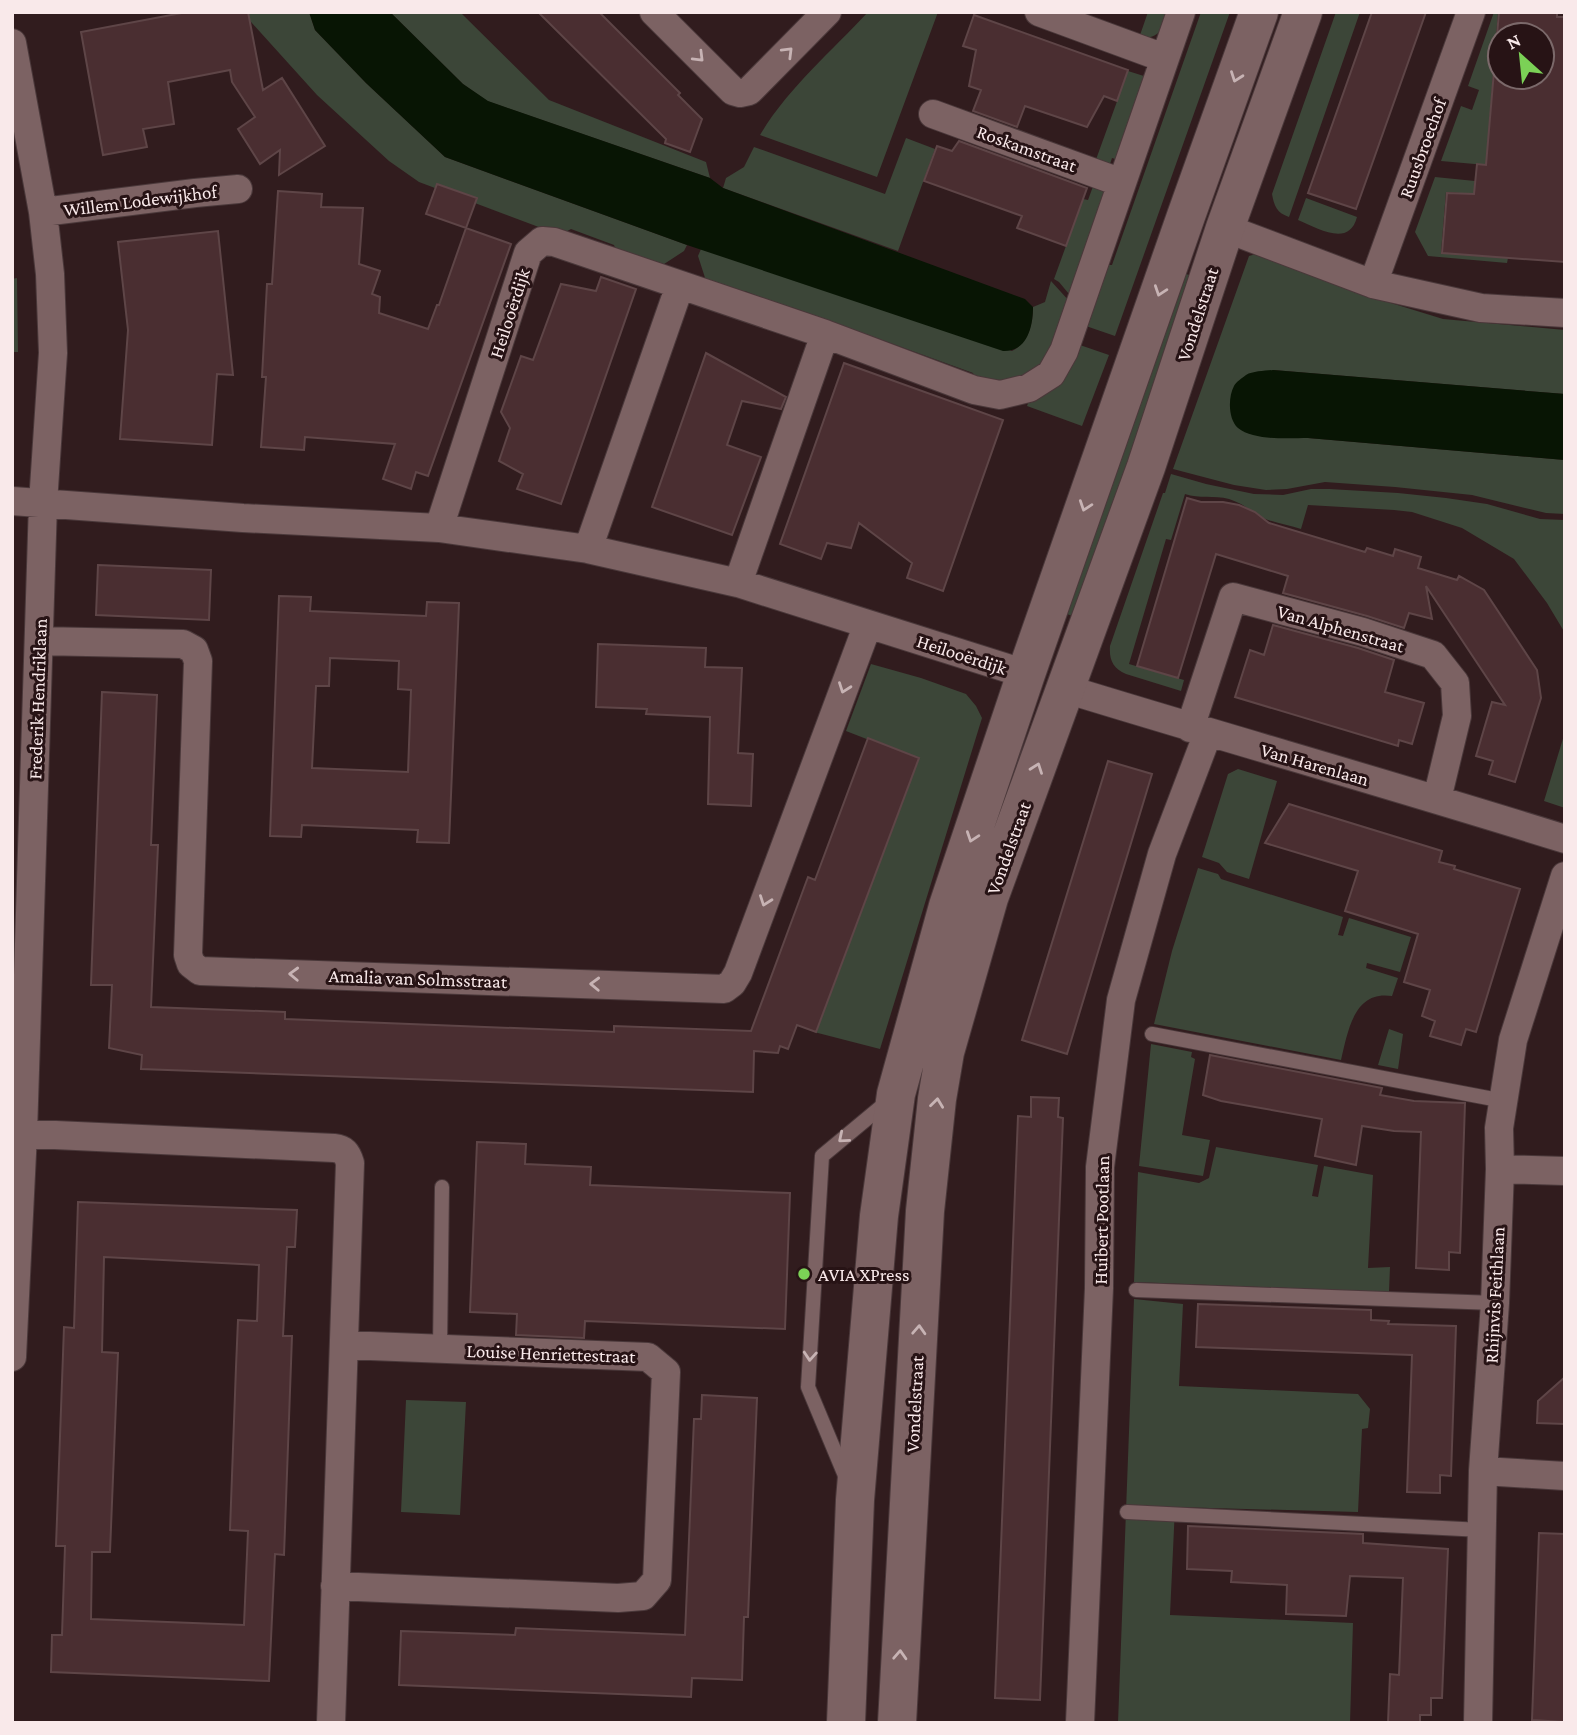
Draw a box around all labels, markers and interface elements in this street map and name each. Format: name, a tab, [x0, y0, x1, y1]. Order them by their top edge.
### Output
north arrow	[1486, 21, 1556, 91]
text: N	[1503, 29, 1524, 54]
one-way arrow	[780, 47, 793, 60]
one-way arrow	[691, 49, 704, 62]
one-way arrow	[1230, 70, 1244, 82]
street label: Ruusbroechof	[1395, 94, 1451, 201]
street label: Roskamstraat	[974, 121, 1080, 176]
street label: Willem Lodewijkhof	[62, 180, 220, 221]
street label: Vondelstraat	[1172, 264, 1223, 364]
street label: Heilooërdijk	[485, 265, 535, 361]
one-way arrow	[1154, 284, 1168, 296]
one-way arrow	[1079, 499, 1093, 511]
street label: Van Alphenstraat	[1275, 600, 1407, 657]
street label: Frederik Hendriklaan	[24, 618, 51, 780]
street label: Heilooërdijk	[914, 630, 1010, 680]
one-way arrow	[839, 681, 853, 693]
street label: Van Harenlaan	[1258, 739, 1371, 790]
one-way arrow	[1029, 763, 1043, 775]
street label: Vondelstraat	[982, 798, 1035, 897]
one-way arrow	[965, 831, 980, 843]
one-way arrow	[759, 894, 773, 906]
street label: Amalia van Solmsstraat	[328, 965, 508, 992]
one-way arrow	[289, 966, 299, 982]
one-way arrow	[589, 977, 600, 992]
one-way arrow	[929, 1097, 944, 1109]
one-way arrow	[839, 1130, 852, 1142]
street label: Huibert Pootlaan	[1090, 1155, 1113, 1285]
street label: Rhijnvis Feithlaan	[1480, 1226, 1510, 1364]
place label: AVIA XPress	[818, 1264, 909, 1285]
marker: AVIA XPress	[796, 1266, 812, 1282]
one-way arrow	[911, 1324, 926, 1335]
street label: Louise Henriettestraat	[466, 1340, 637, 1367]
one-way arrow	[803, 1350, 818, 1361]
street label: Vondelstraat	[901, 1354, 928, 1453]
one-way arrow	[893, 1649, 908, 1660]

